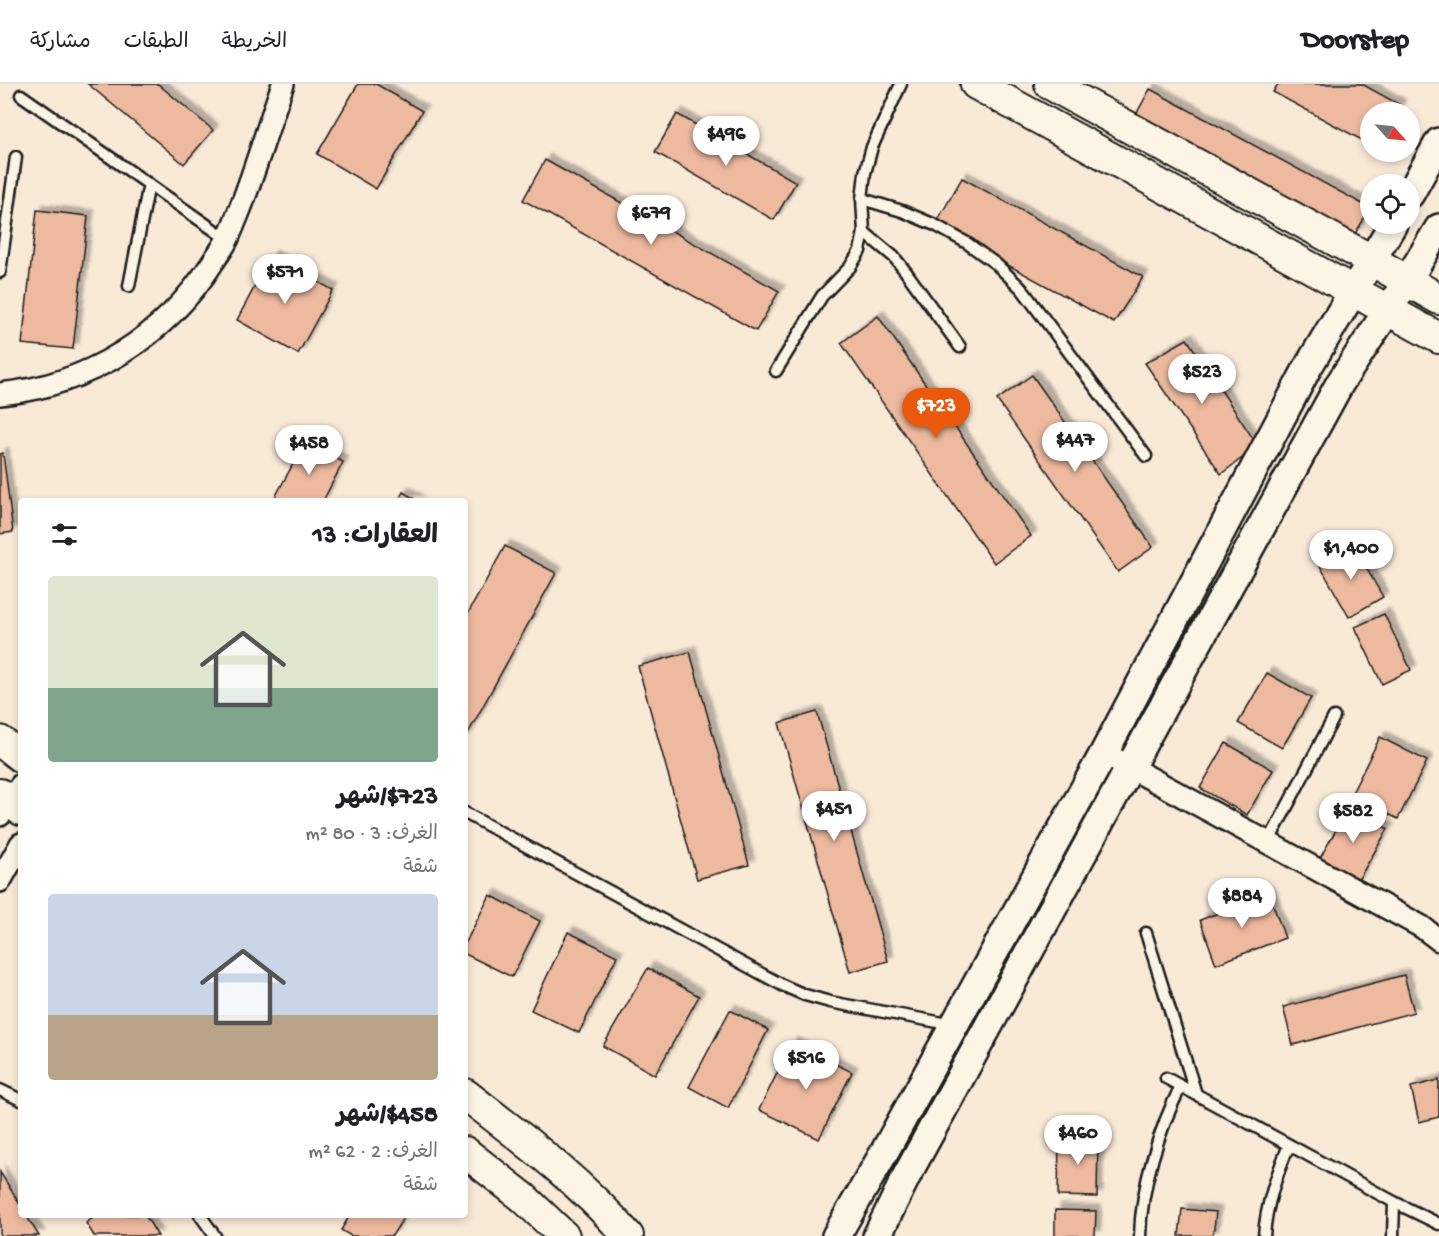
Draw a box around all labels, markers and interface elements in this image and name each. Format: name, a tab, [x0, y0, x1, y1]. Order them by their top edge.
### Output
text: Doorstep	[1302, 25, 1409, 58]
text: مشاركة	[30, 31, 91, 56]
text: الطبقات	[124, 31, 189, 56]
text: الخريطة	[222, 31, 287, 56]
north arrow	[1360, 102, 1420, 162]
map controls	[1360, 102, 1420, 234]
pin: $496	[690, 116, 762, 167]
text: $496	[707, 124, 745, 147]
button: locate	[1360, 174, 1420, 234]
pin: $679	[615, 195, 687, 246]
text: $679	[631, 203, 671, 226]
pin: $571	[249, 254, 321, 305]
text: $571	[266, 262, 304, 285]
pin: $523	[1166, 354, 1238, 405]
text: $523	[1182, 362, 1222, 385]
pin: $723	[900, 388, 972, 439]
text: $723	[916, 396, 956, 419]
pin: $447	[1039, 422, 1111, 473]
pin: $458	[273, 425, 345, 476]
text: $447	[1056, 430, 1094, 453]
text: $458	[289, 433, 329, 456]
icon: filters	[48, 518, 81, 551]
text: العقارات: 13	[313, 522, 438, 553]
pin: $1,400	[1302, 530, 1400, 581]
text: $1,400	[1323, 538, 1379, 561]
icon: home	[189, 615, 297, 723]
text: $723/شهر	[337, 783, 438, 814]
pin: $451	[798, 791, 870, 842]
pin: $582	[1317, 793, 1389, 844]
text: $451	[815, 799, 853, 822]
text: $582	[1333, 801, 1373, 824]
text: الغرف: 3 · 80 m²	[306, 824, 438, 847]
text: شقة	[403, 857, 438, 880]
pin: $884	[1206, 878, 1278, 929]
text: $884	[1222, 886, 1262, 909]
icon: home	[189, 933, 297, 1041]
pin: $516	[770, 1040, 842, 1091]
text: $516	[787, 1048, 825, 1071]
text: $458/شهر	[337, 1101, 438, 1132]
pin: $460	[1042, 1115, 1114, 1166]
text: $460	[1058, 1123, 1098, 1146]
text: الغرف: 2 · 62 m²	[308, 1142, 438, 1165]
text: شقة	[403, 1175, 438, 1198]

